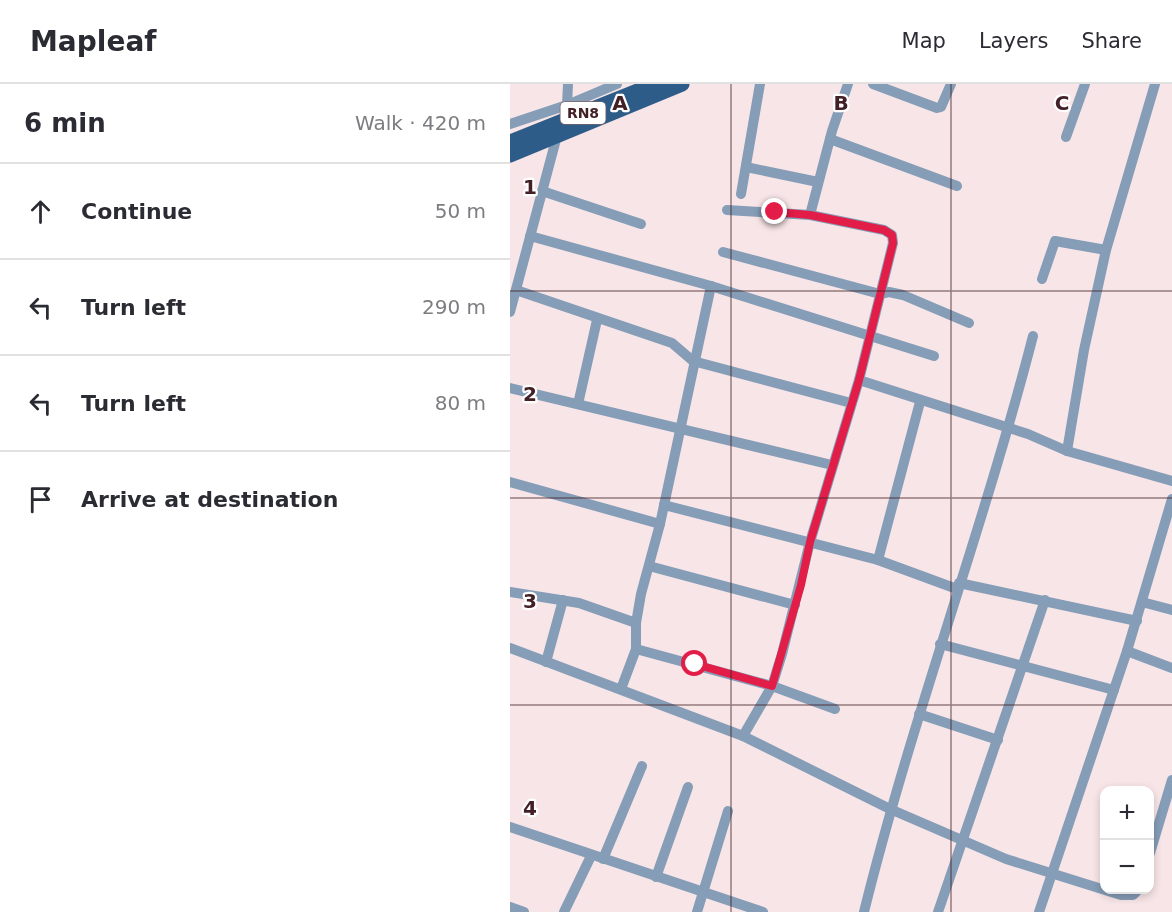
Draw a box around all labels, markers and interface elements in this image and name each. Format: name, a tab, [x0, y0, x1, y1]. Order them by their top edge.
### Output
text: Mapleaf	[30, 25, 156, 58]
text: Map	[902, 29, 946, 53]
text: Layers	[979, 29, 1048, 53]
text: Share	[1081, 29, 1142, 53]
text: A	[612, 91, 628, 115]
text: B	[833, 91, 849, 115]
text: C	[1055, 91, 1069, 115]
road number: RN8	[560, 102, 606, 124]
text: 6 min	[24, 108, 106, 138]
text: Walk · 420 m	[355, 111, 486, 135]
text: 1	[523, 175, 537, 199]
icon: ahead	[24, 195, 57, 228]
route end	[761, 198, 787, 224]
text: Continue	[81, 199, 192, 224]
text: 50 m	[435, 199, 486, 223]
icon: left	[24, 291, 57, 324]
text: Turn left	[81, 295, 186, 320]
text: 290 m	[422, 295, 486, 319]
text: 2	[523, 382, 537, 406]
icon: left	[24, 387, 57, 420]
text: Turn left	[81, 391, 186, 416]
text: 80 m	[435, 391, 486, 415]
icon: arrive	[24, 483, 57, 516]
text: Arrive at destination	[81, 487, 338, 512]
text: 3	[523, 589, 537, 613]
route start	[681, 650, 707, 676]
map controls	[1100, 786, 1154, 894]
button: +	[1100, 786, 1154, 840]
text: 4	[523, 796, 537, 820]
button: −	[1100, 840, 1154, 894]

